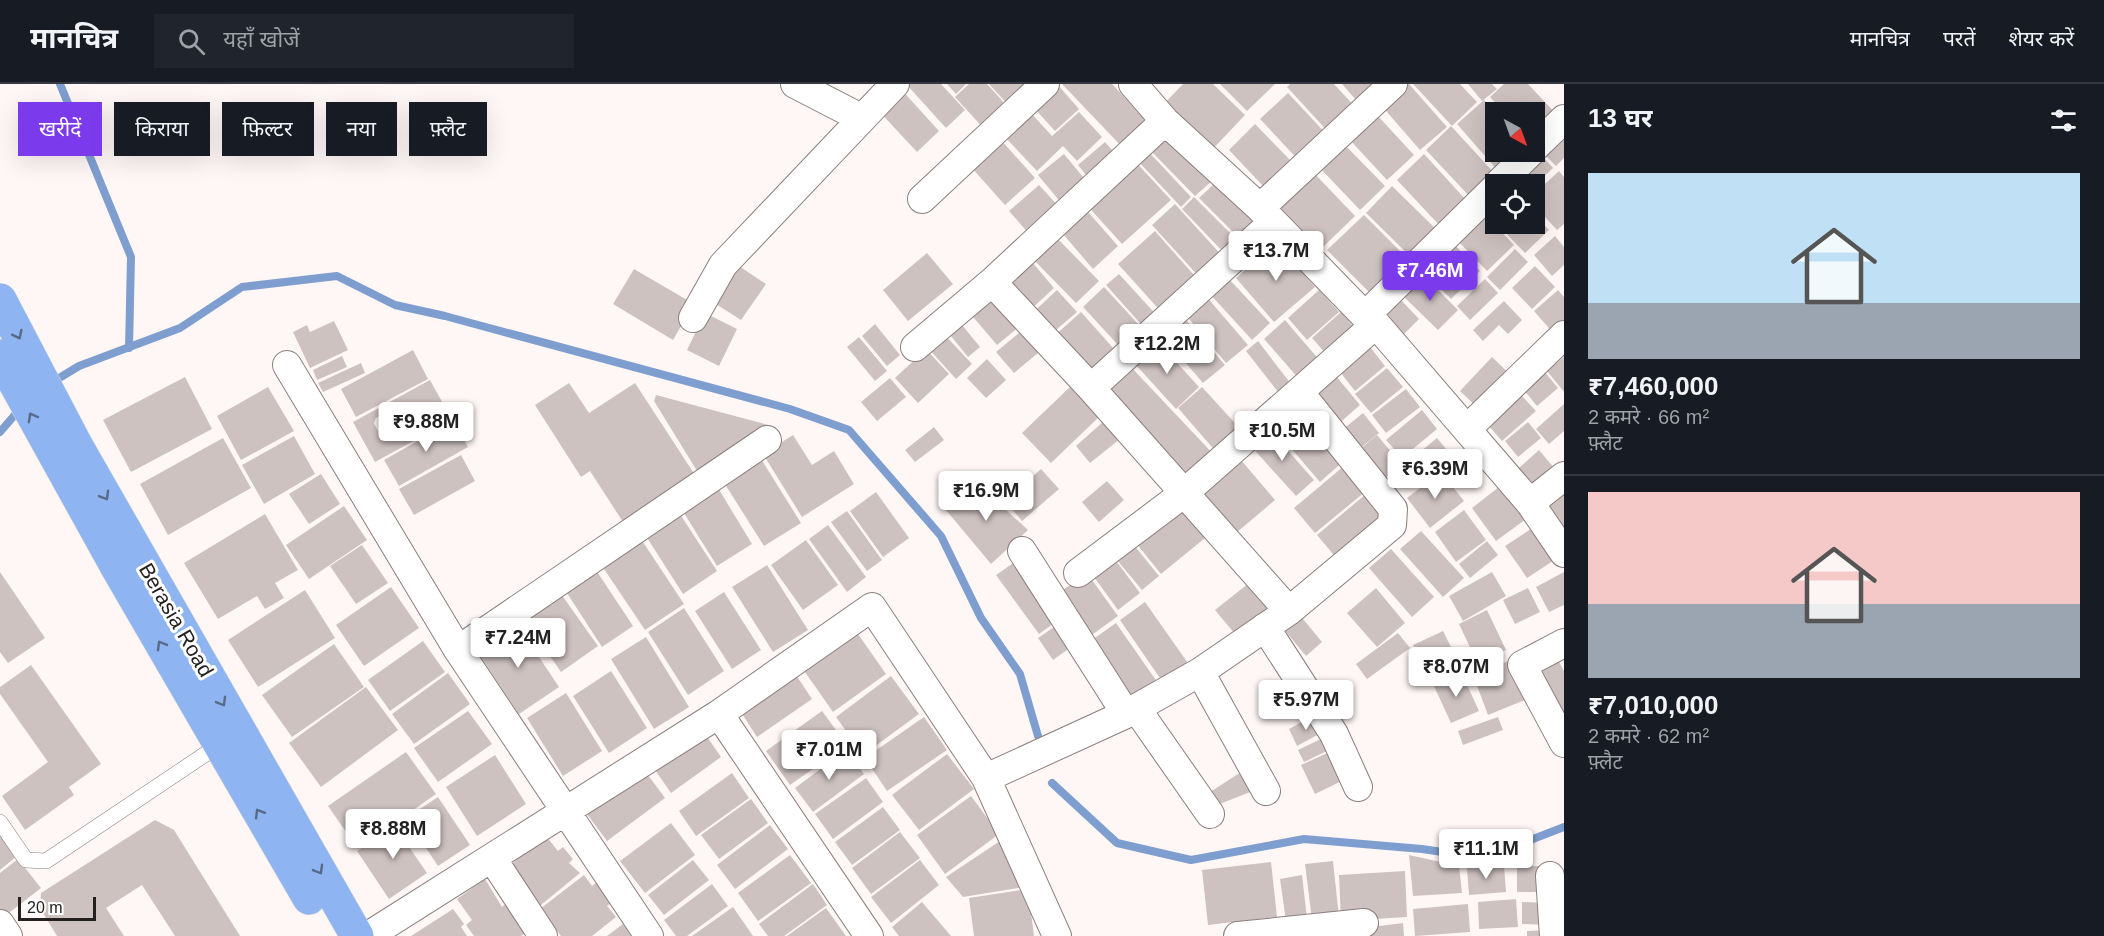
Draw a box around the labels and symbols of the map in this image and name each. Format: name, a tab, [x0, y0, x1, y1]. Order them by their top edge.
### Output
north arrow	[1485, 102, 1545, 162]
pin: ₹13.7M	[1227, 231, 1325, 282]
pin: ₹7.46M	[1381, 251, 1479, 302]
pin: ₹12.2M	[1118, 324, 1216, 375]
one-way arrow	[10, 329, 22, 340]
pin: ₹9.88M	[377, 402, 475, 453]
pin: ₹10.5M	[1233, 411, 1331, 462]
one-way arrow	[28, 413, 39, 423]
pin: ₹6.39M	[1386, 449, 1484, 500]
pin: ₹16.9M	[937, 471, 1035, 522]
one-way arrow	[98, 489, 109, 500]
street label: Berasia Road	[135, 559, 218, 681]
pin: ₹7.24M	[469, 618, 567, 669]
one-way arrow	[157, 641, 168, 651]
pin: ₹8.07M	[1407, 647, 1505, 698]
pin: ₹5.97M	[1257, 680, 1355, 731]
one-way arrow	[215, 695, 226, 706]
pin: ₹7.01M	[780, 730, 878, 781]
one-way arrow	[255, 809, 266, 819]
pin: ₹8.88M	[344, 809, 442, 860]
pin: ₹11.1M	[1437, 829, 1535, 880]
one-way arrow	[312, 864, 324, 875]
scale bar	[18, 894, 96, 922]

